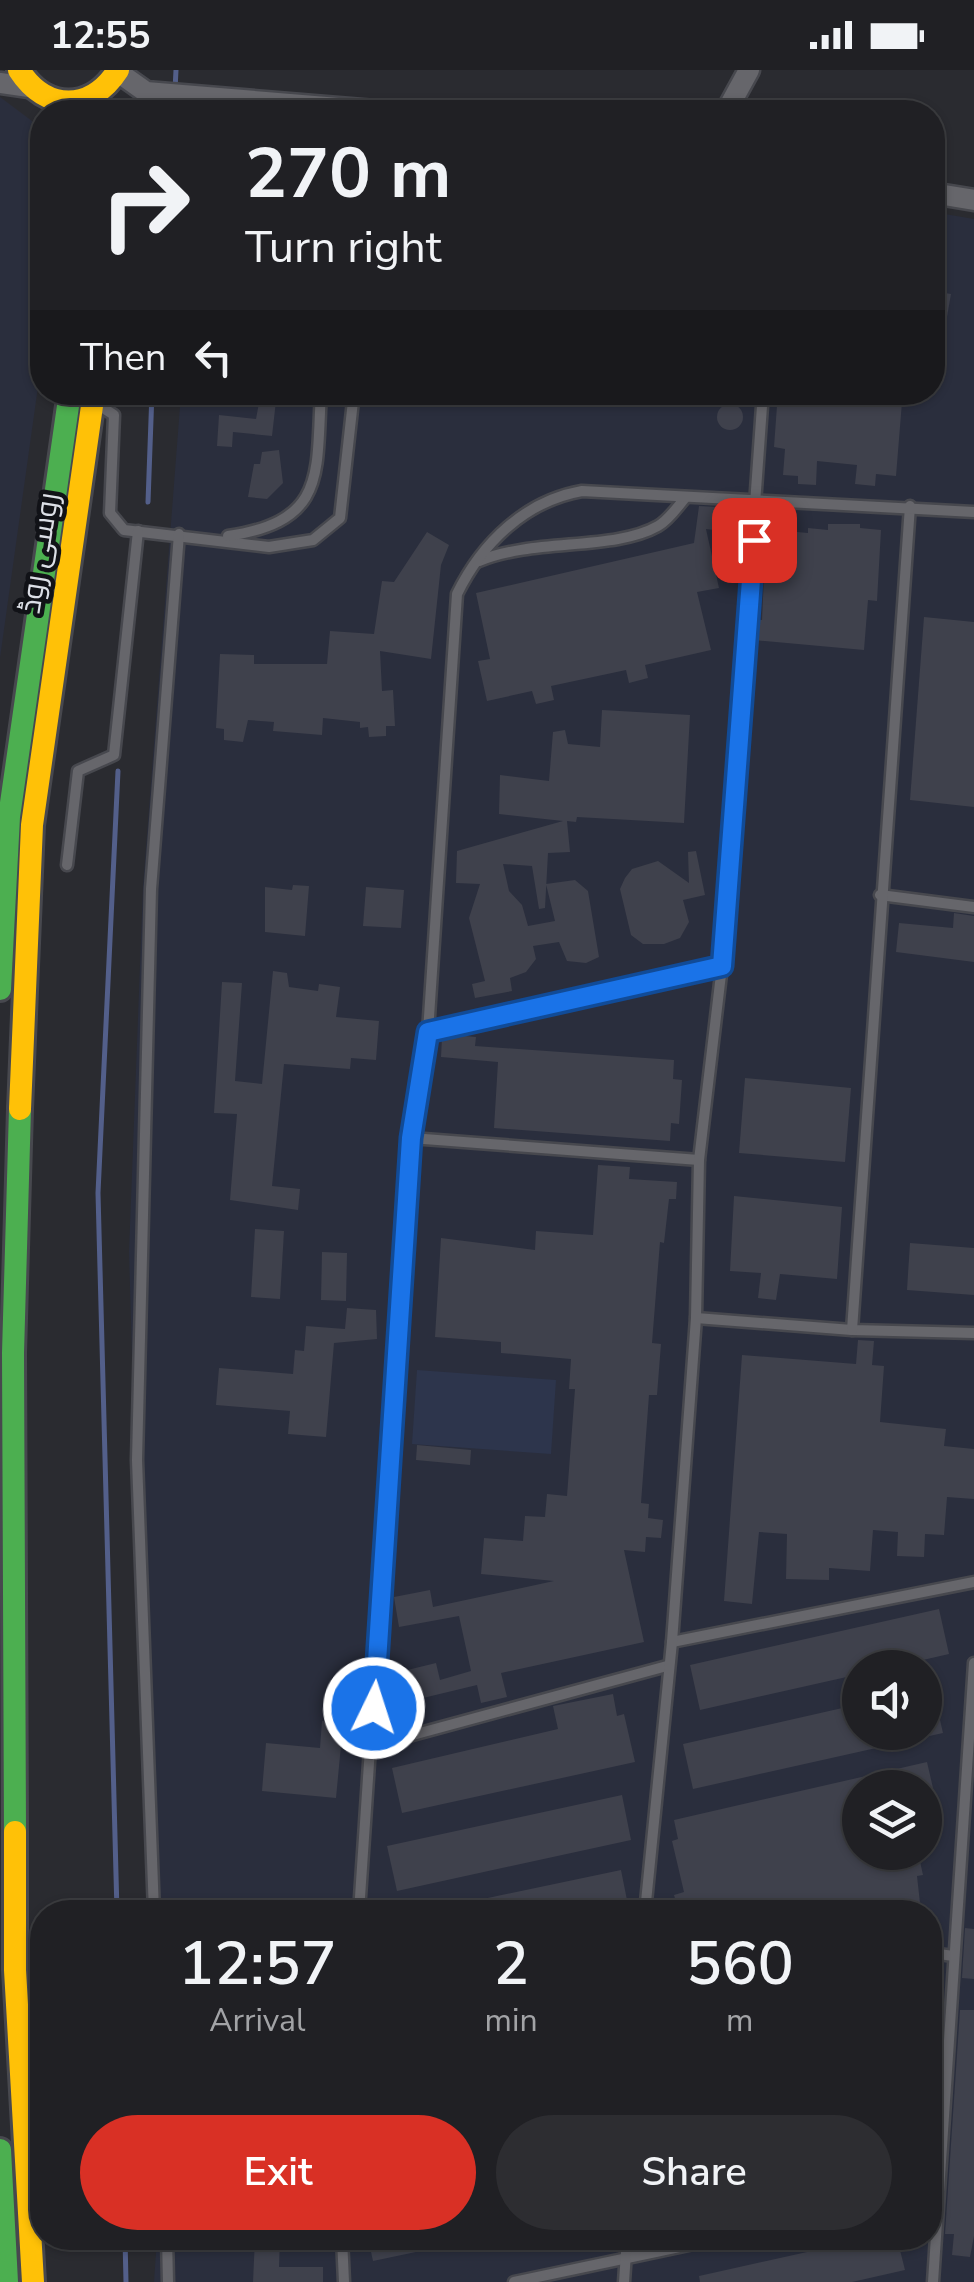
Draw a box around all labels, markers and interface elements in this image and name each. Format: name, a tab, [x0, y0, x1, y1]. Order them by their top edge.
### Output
text: 12:55	[50, 10, 151, 61]
text: 270 m	[245, 126, 451, 222]
icon: right	[80, 140, 210, 270]
text: Turn right	[245, 217, 442, 278]
icon: left	[186, 330, 241, 385]
text: Then	[80, 332, 166, 383]
street label: روسی روڈ	[10, 490, 69, 617]
pin	[712, 498, 797, 583]
icon: arrive	[727, 513, 782, 568]
map controls	[842, 1650, 942, 1870]
button: sound	[842, 1650, 942, 1750]
position arrow	[322, 1656, 426, 1760]
button: layers	[842, 1770, 942, 1870]
text: 12:57	[178, 1923, 336, 2005]
text: 2	[493, 1923, 529, 2005]
text: 560	[686, 1923, 794, 2005]
text: Arrival	[209, 1999, 305, 2042]
text: min	[485, 1999, 538, 2042]
text: m	[726, 1999, 754, 2042]
button: Exit	[80, 2115, 476, 2230]
button: Share	[496, 2115, 892, 2230]

